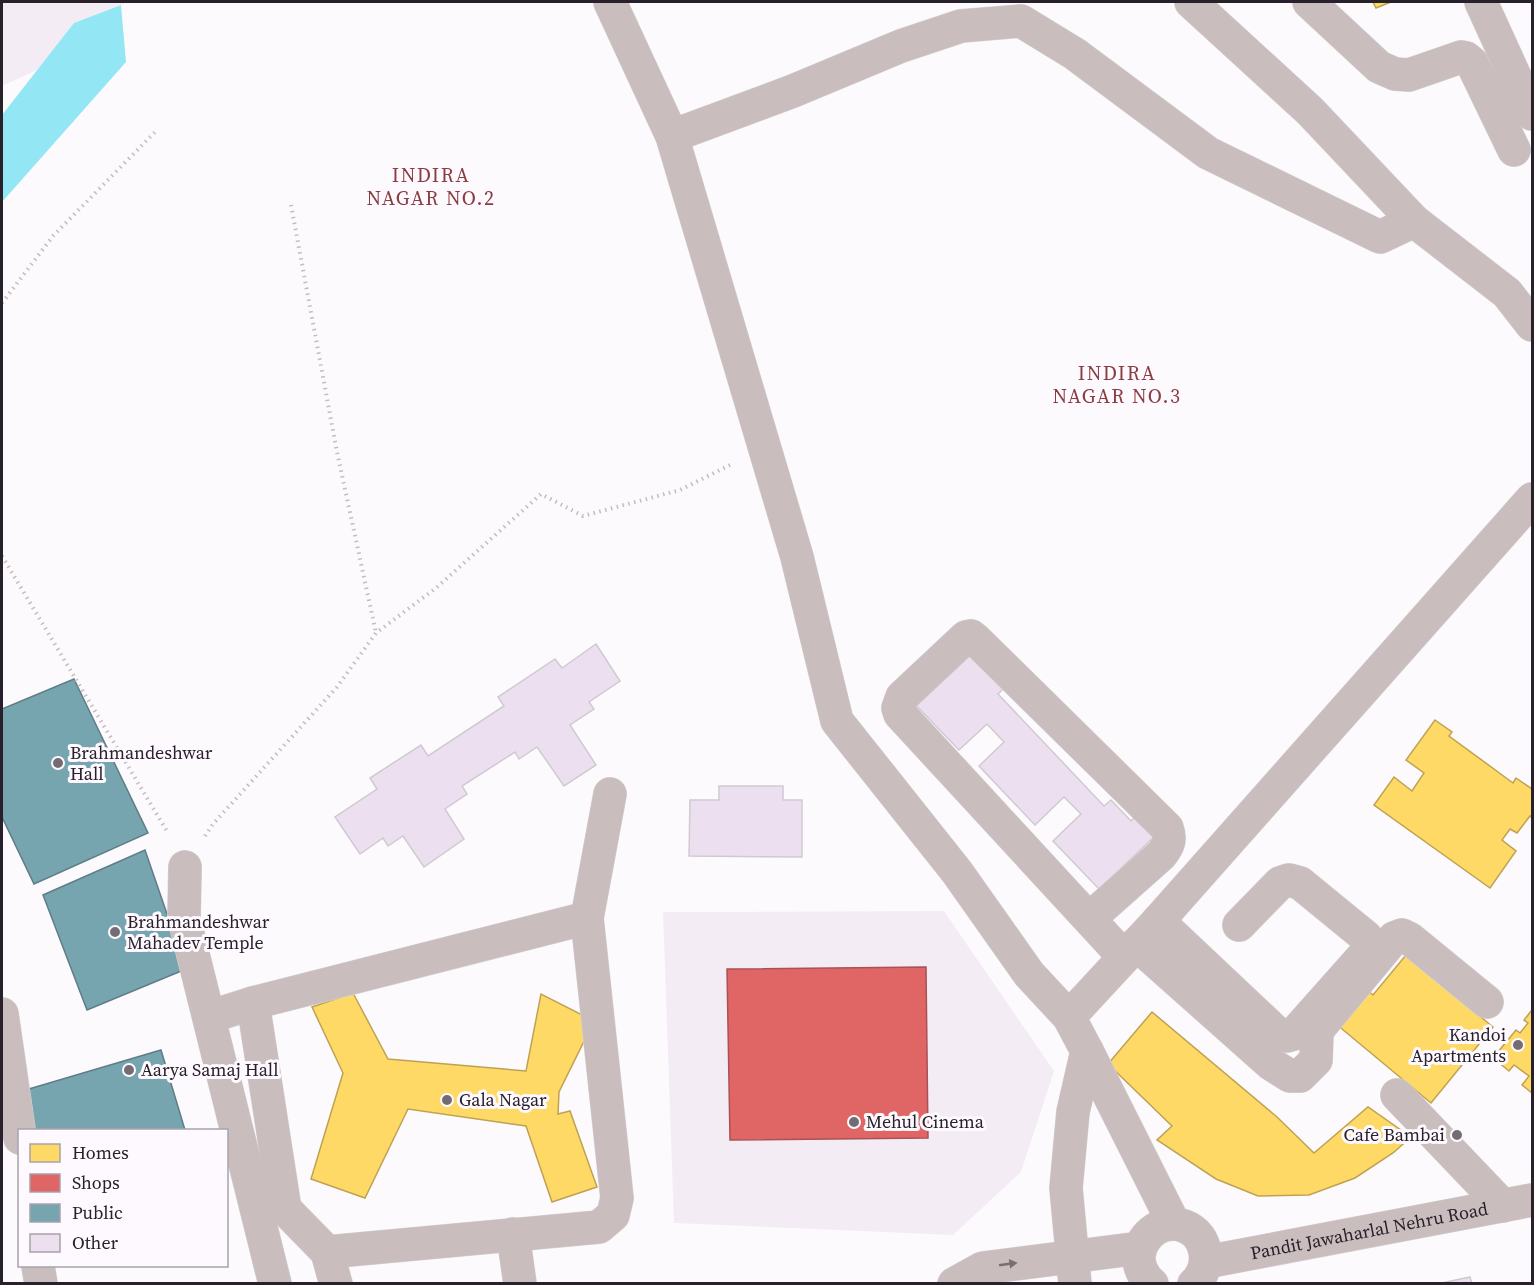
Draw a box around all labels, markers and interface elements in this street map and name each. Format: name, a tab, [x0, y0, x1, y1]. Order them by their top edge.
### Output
district label: INDIRA NAGAR NO.2	[366, 161, 496, 212]
district label: INDIRA NAGAR NO.3	[1052, 359, 1182, 410]
place label: Brahmandeshwar Hall	[70, 740, 213, 786]
marker: Brahmandeshwar Hall	[51, 756, 65, 770]
place label: Brahmandeshwar Mahadev Temple	[127, 909, 270, 955]
marker: Brahmandeshwar Mahadev Temple	[108, 925, 122, 939]
place label: Kandoi Apartments	[1411, 1022, 1506, 1068]
marker: Kandoi Apartments	[1511, 1038, 1525, 1052]
place label: Aarya Samaj Hall	[141, 1057, 279, 1082]
marker: Aarya Samaj Hall	[122, 1063, 136, 1077]
place label: Gala Nagar	[459, 1087, 547, 1112]
marker: Gala Nagar	[440, 1093, 454, 1107]
place label: Mehul Cinema	[866, 1109, 985, 1134]
marker: Mehul Cinema	[847, 1115, 861, 1129]
place label: Cafe Bambai	[1343, 1122, 1445, 1147]
marker: Cafe Bambai	[1450, 1128, 1464, 1142]
legend	[18, 1129, 228, 1267]
text: Homes	[72, 1140, 129, 1165]
text: Shops	[72, 1170, 120, 1195]
street label: Pandit Jawaharlal Nehru Road	[1248, 1196, 1490, 1265]
text: Public	[72, 1200, 123, 1225]
text: Other	[72, 1230, 119, 1255]
one-way arrow	[999, 1260, 1018, 1269]

